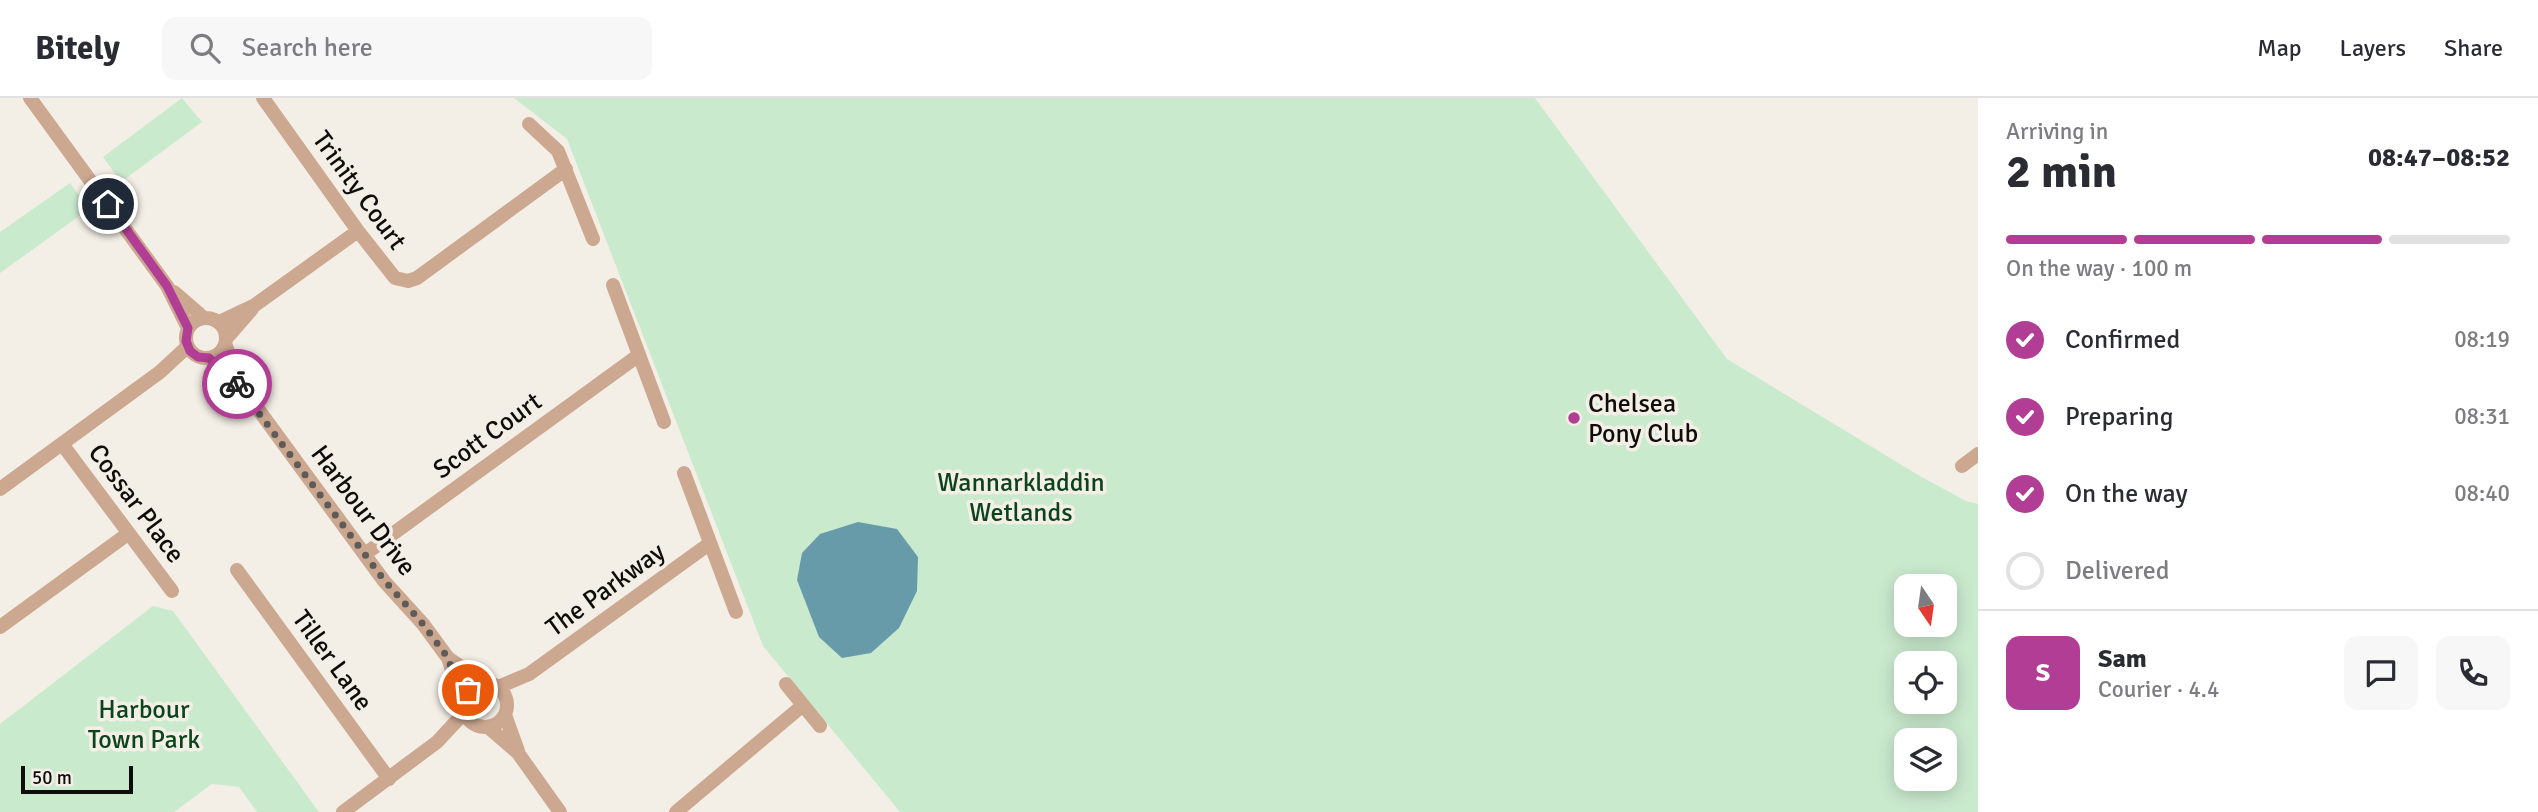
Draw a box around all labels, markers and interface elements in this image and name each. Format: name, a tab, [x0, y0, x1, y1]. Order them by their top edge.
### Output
search box	[162, 17, 652, 80]
text: Bitely	[35, 28, 120, 69]
icon: search	[186, 29, 224, 67]
text: Search here	[242, 32, 373, 64]
text: Map	[2257, 33, 2302, 63]
text: Layers	[2340, 33, 2406, 63]
text: Share	[2444, 33, 2503, 63]
text: Arriving in	[2006, 117, 2108, 146]
street label: Trinity Court	[305, 125, 413, 256]
text: 08:47–08:52	[2368, 142, 2510, 174]
text: 2 min	[2006, 144, 2117, 200]
pin	[78, 174, 138, 234]
icon: home	[89, 185, 127, 223]
text: On the way · 100 m	[2006, 254, 2192, 283]
icon: check	[2006, 321, 2044, 359]
text: Confirmed	[2065, 324, 2180, 356]
text: 08:19	[2454, 325, 2510, 354]
courier	[202, 349, 272, 419]
icon: bike	[218, 365, 256, 403]
street label: Scott Court	[427, 386, 548, 486]
place label: Chelsea Pony Club	[1588, 388, 1698, 450]
icon: check	[2006, 398, 2044, 436]
text: Preparing	[2065, 401, 2173, 433]
text: 08:31	[2454, 402, 2510, 431]
marker: Chelsea Pony Club	[1566, 410, 1582, 426]
street label: Cossar Place	[81, 438, 191, 569]
street label: Harbour Drive	[304, 439, 423, 582]
park label: Wannarkladdin Wetlands	[937, 467, 1105, 529]
icon: check	[2006, 475, 2044, 513]
text: On the way	[2065, 478, 2188, 510]
text: 08:40	[2454, 479, 2510, 508]
street label: The Parkway	[540, 536, 671, 644]
text: Delivered	[2065, 555, 2170, 587]
north arrow	[1894, 574, 1956, 637]
map controls	[1894, 574, 1957, 791]
street label: Tiller Lane	[285, 604, 379, 717]
button: chat	[2344, 636, 2418, 710]
button: phone	[2436, 636, 2510, 710]
text: Sam	[2098, 643, 2147, 675]
button: locate	[1894, 651, 1957, 714]
text: S	[2036, 657, 2050, 689]
pin	[438, 660, 498, 720]
icon: bag	[449, 671, 487, 709]
text: Courier · 4.4	[2098, 675, 2219, 704]
park label: Harbour Town Park	[88, 694, 200, 756]
button: layers	[1894, 728, 1957, 791]
scale bar	[21, 763, 133, 795]
text: 50 m	[32, 766, 72, 790]

